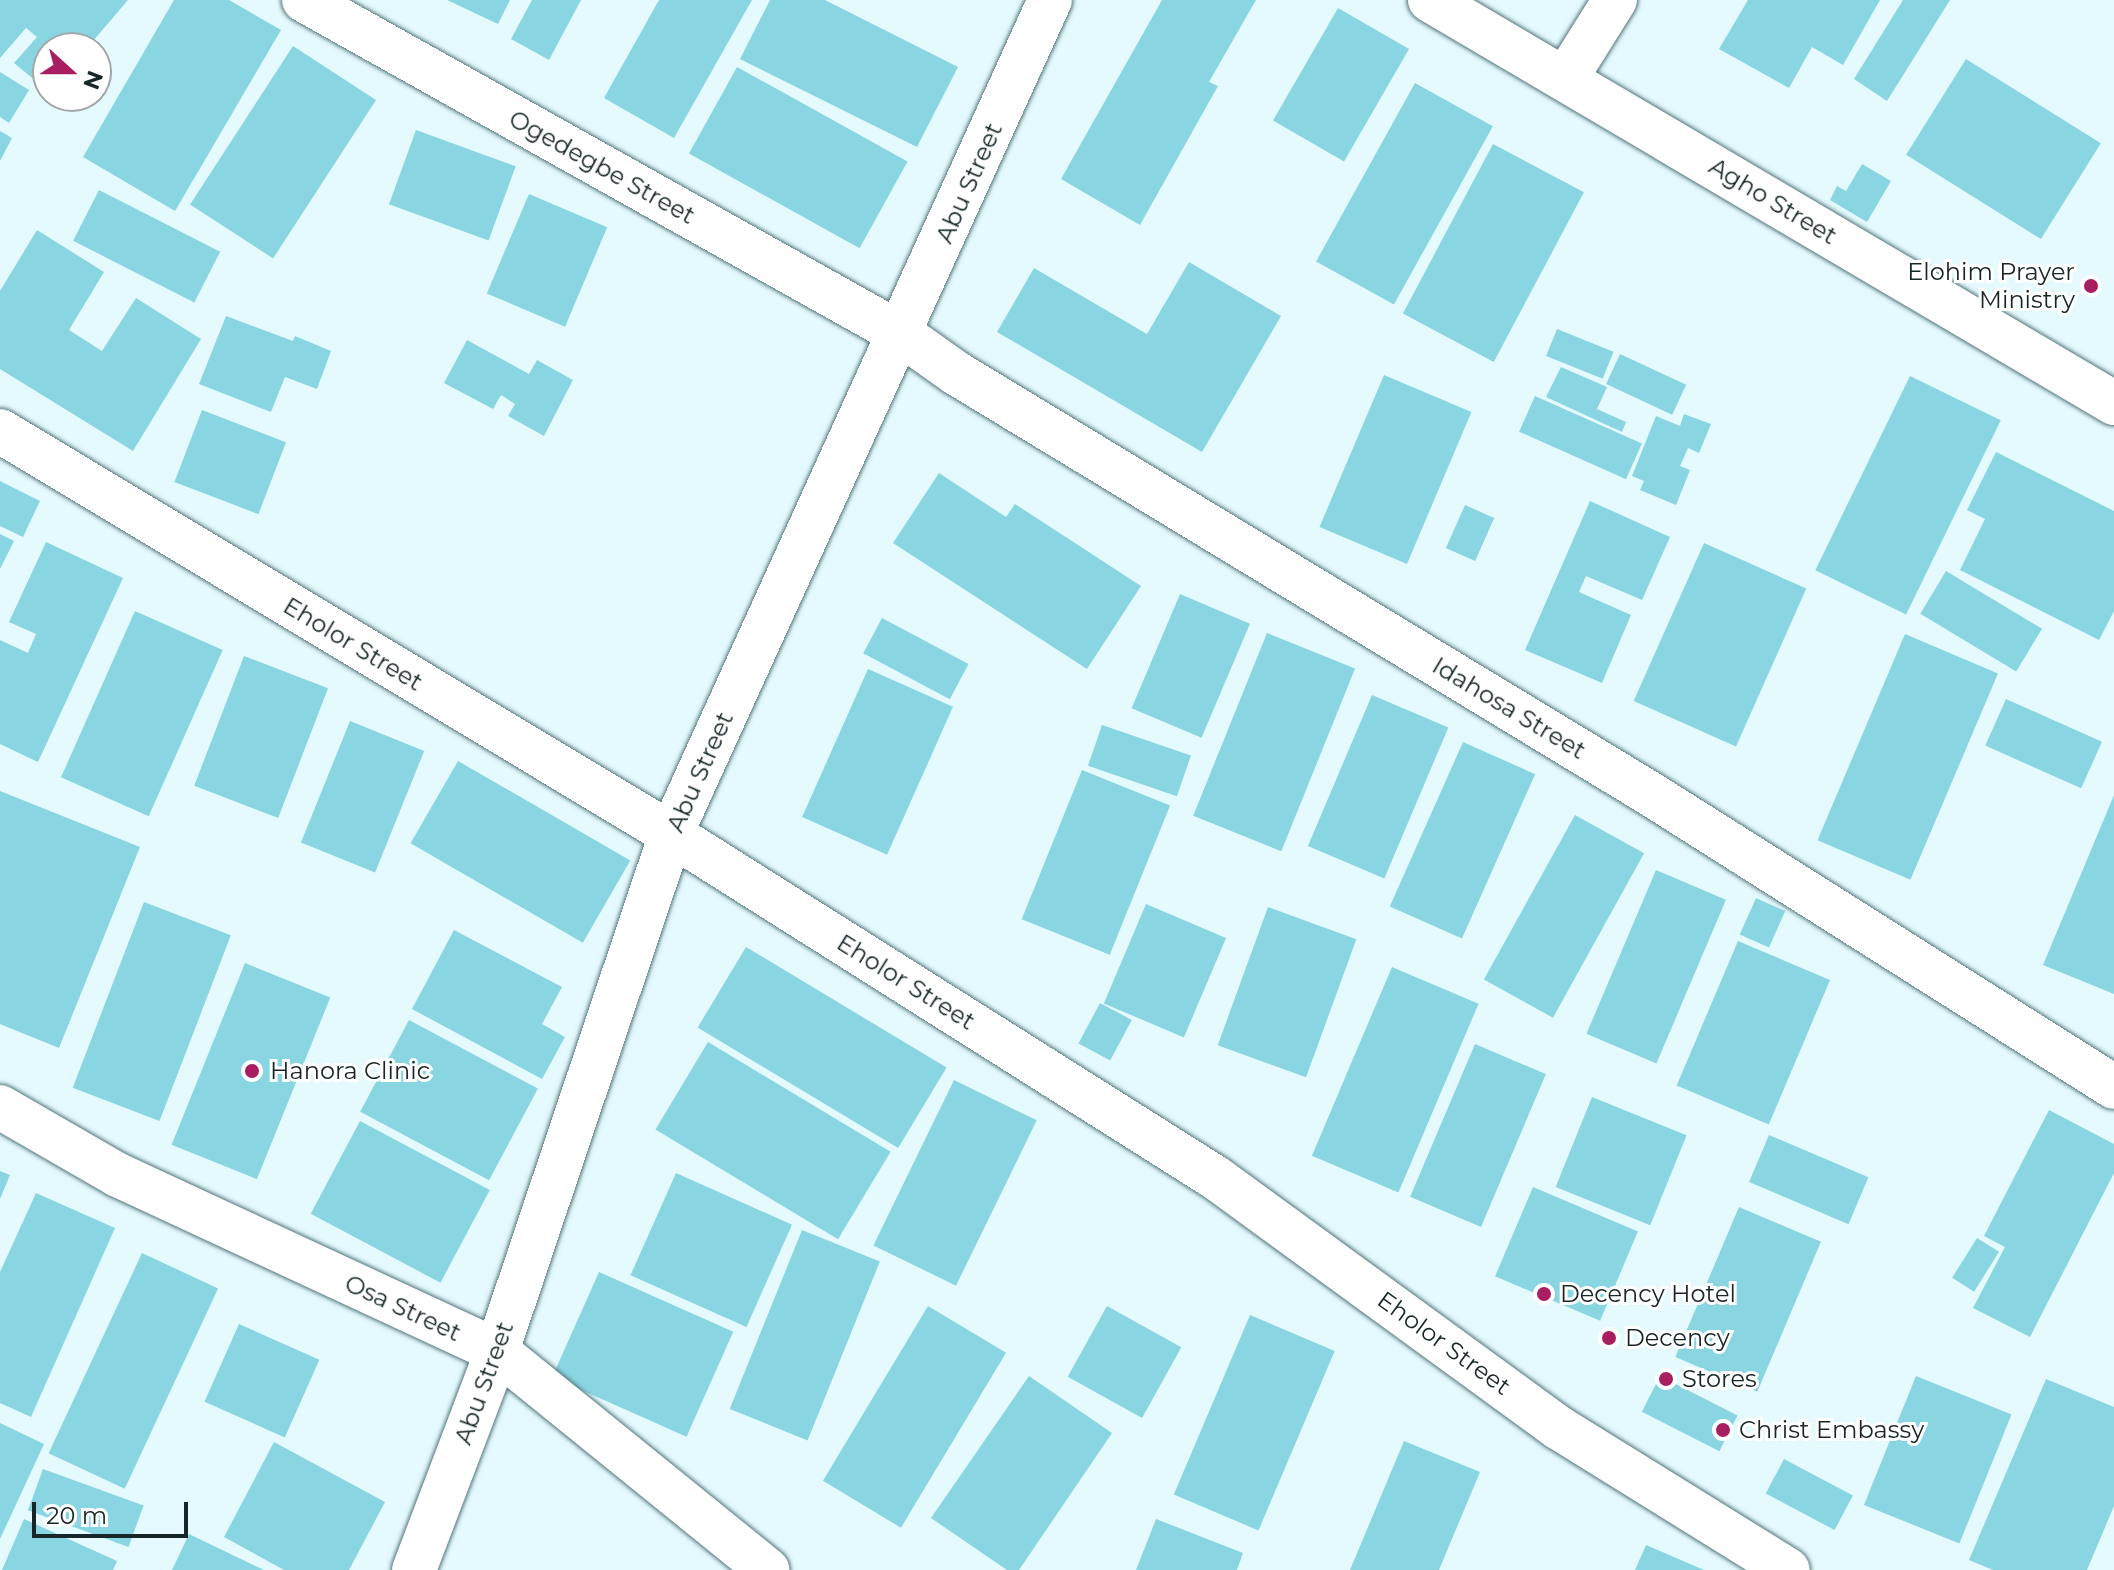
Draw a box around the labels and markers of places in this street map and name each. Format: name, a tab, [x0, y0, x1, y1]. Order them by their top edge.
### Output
place label: Elohim Prayer Ministry	[1907, 258, 2075, 314]
marker: Elohim Prayer Ministry	[2082, 277, 2100, 295]
place label: Hanora Clinic	[270, 1057, 430, 1085]
marker: Hanora Clinic	[241, 1060, 263, 1082]
place label: Decency Hotel	[1560, 1280, 1736, 1308]
marker: Decency Hotel	[1535, 1285, 1553, 1303]
place label: Decency	[1625, 1324, 1730, 1352]
marker: Decency	[1600, 1329, 1618, 1347]
place label: Stores	[1682, 1365, 1757, 1393]
marker: Stores	[1657, 1370, 1675, 1388]
place label: Christ Embassy	[1739, 1416, 1924, 1444]
marker: Christ Embassy	[1714, 1421, 1732, 1439]

